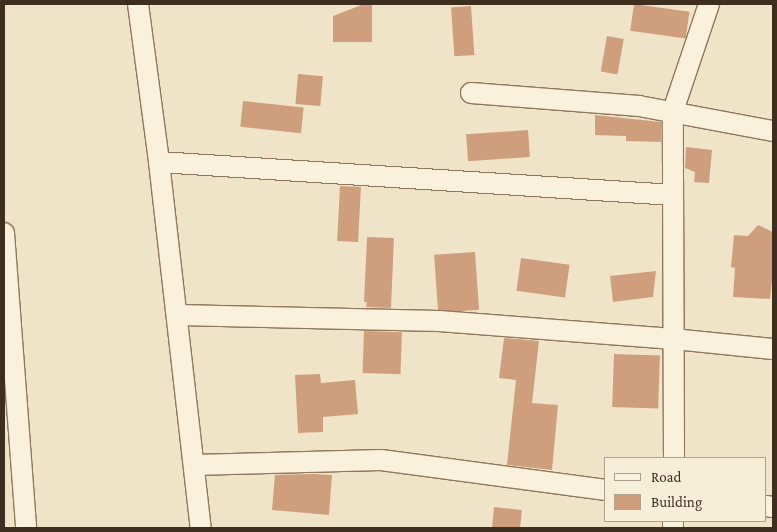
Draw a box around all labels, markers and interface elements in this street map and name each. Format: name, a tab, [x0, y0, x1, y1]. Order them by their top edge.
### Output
legend	[604, 457, 767, 522]
text: Road	[651, 469, 681, 485]
text: Building	[651, 494, 702, 510]

